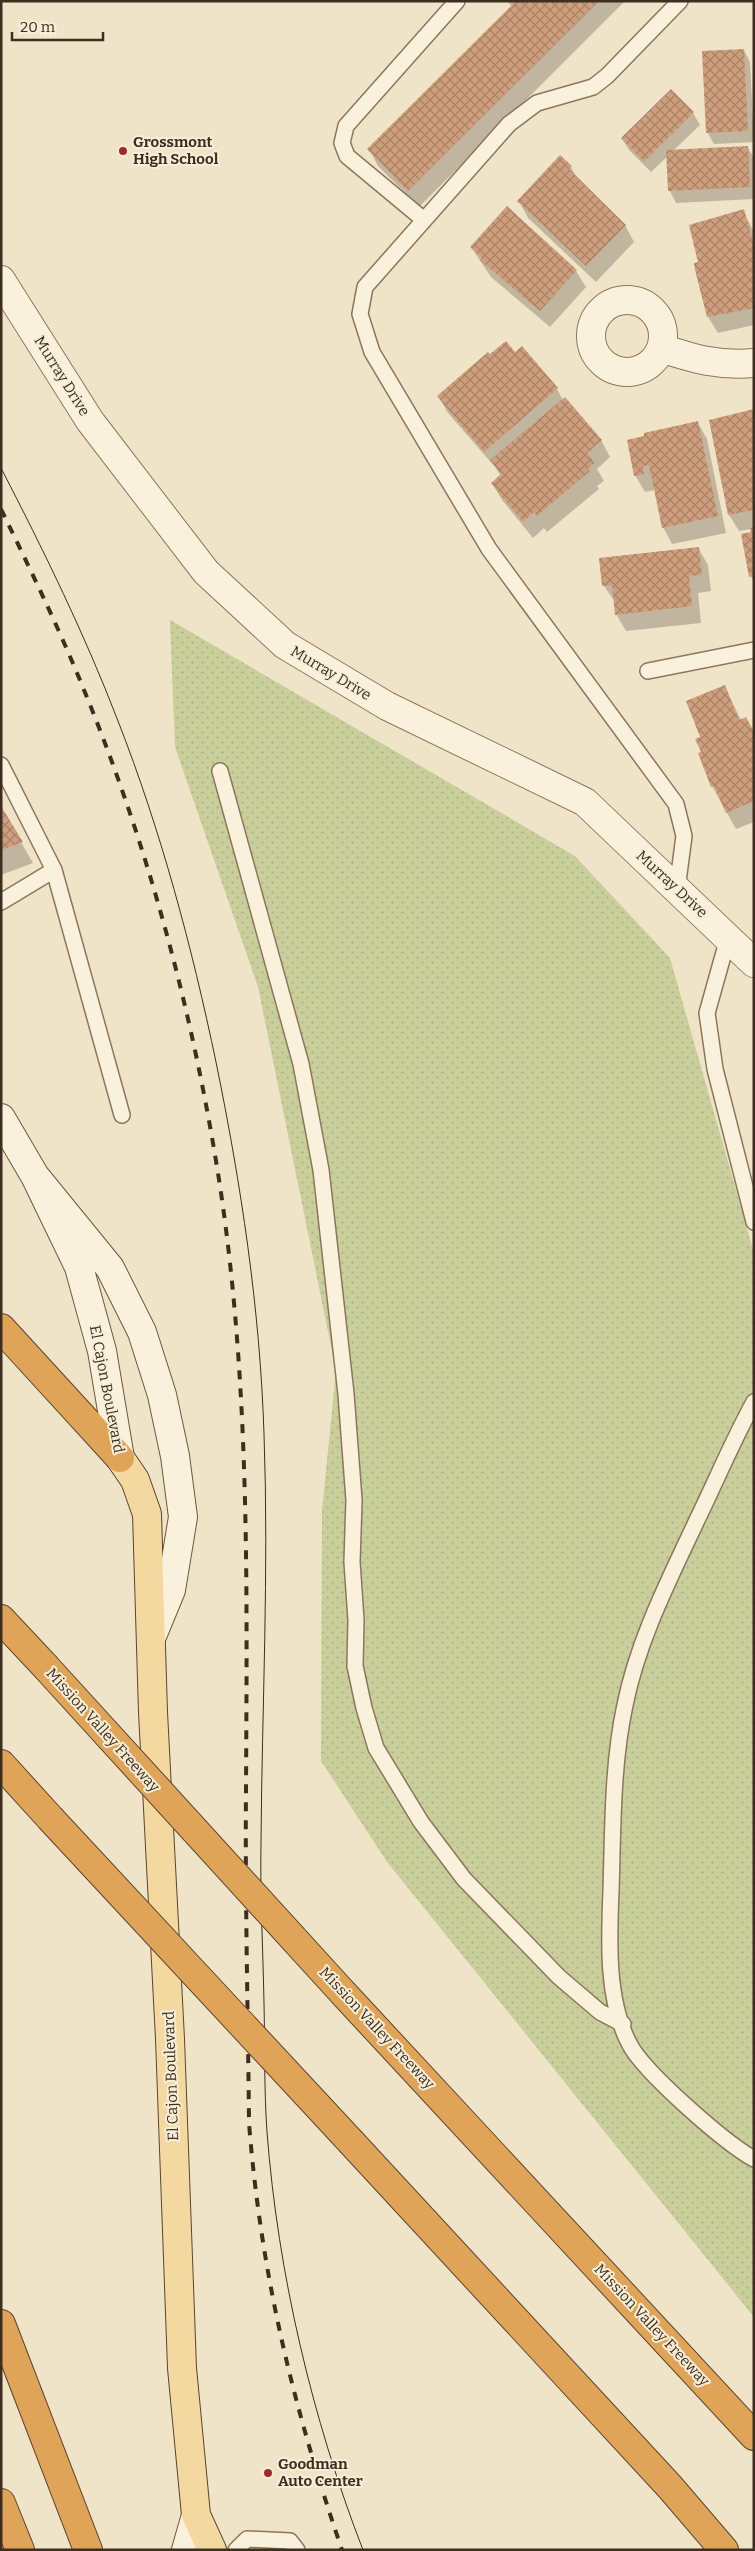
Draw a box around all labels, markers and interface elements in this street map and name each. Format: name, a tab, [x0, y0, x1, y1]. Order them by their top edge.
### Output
scale bar	[12, 10, 104, 42]
text: 20 m	[20, 18, 56, 36]
place label: Grossmont High School	[133, 133, 219, 168]
marker: Grossmont High School	[117, 145, 129, 157]
street label: Murray Drive	[30, 333, 94, 419]
street label: Murray Drive	[287, 642, 375, 704]
street label: Murray Drive	[633, 846, 711, 922]
street label: El Cajon Boulevard	[86, 1323, 128, 1455]
street label: Mission Valley Freeway	[43, 1664, 163, 1796]
street label: Mission Valley Freeway	[316, 1963, 438, 2093]
street label: El Cajon Boulevard	[160, 2011, 182, 2141]
street label: Mission Valley Freeway	[591, 2260, 713, 2390]
place label: Goodman Auto Center	[278, 2455, 363, 2490]
marker: Goodman Auto Center	[262, 2467, 274, 2479]

